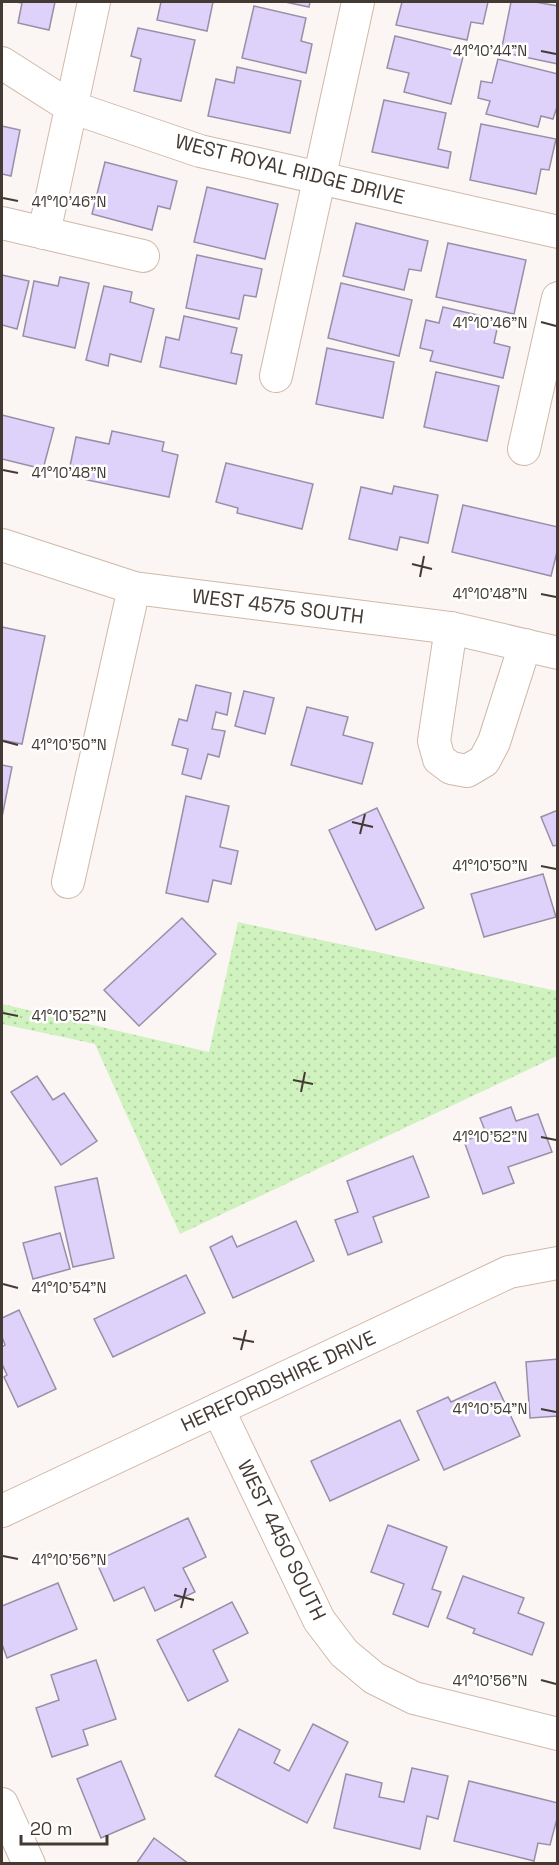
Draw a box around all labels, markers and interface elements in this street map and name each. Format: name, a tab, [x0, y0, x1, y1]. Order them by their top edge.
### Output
text: 41°10'44"N	[453, 41, 527, 60]
street label: WEST ROYAL RIDGE DRIVE	[172, 128, 408, 210]
text: 41°10'46"N	[32, 192, 106, 211]
text: 41°10'46"N	[453, 313, 527, 332]
text: 41°10'48"N	[31, 463, 107, 482]
street label: WEST 4575 SOUTH	[190, 583, 366, 629]
text: 41°10'48"N	[452, 584, 528, 603]
text: 41°10'50"N	[31, 735, 107, 754]
text: 41°10'50"N	[452, 856, 528, 875]
text: 41°10'52"N	[32, 1006, 106, 1025]
text: 41°10'52"N	[453, 1127, 527, 1146]
text: 41°10'54"N	[32, 1278, 106, 1297]
street label: HEREFORDSHIRE DRIVE	[177, 1324, 379, 1438]
text: 41°10'54"N	[453, 1399, 527, 1418]
street label: WEST 4450 SOUTH	[232, 1455, 332, 1625]
text: 41°10'56"N	[31, 1550, 107, 1569]
text: 41°10'56"N	[452, 1671, 528, 1690]
scale bar	[21, 1808, 106, 1846]
text: 20 m	[30, 1817, 73, 1840]

